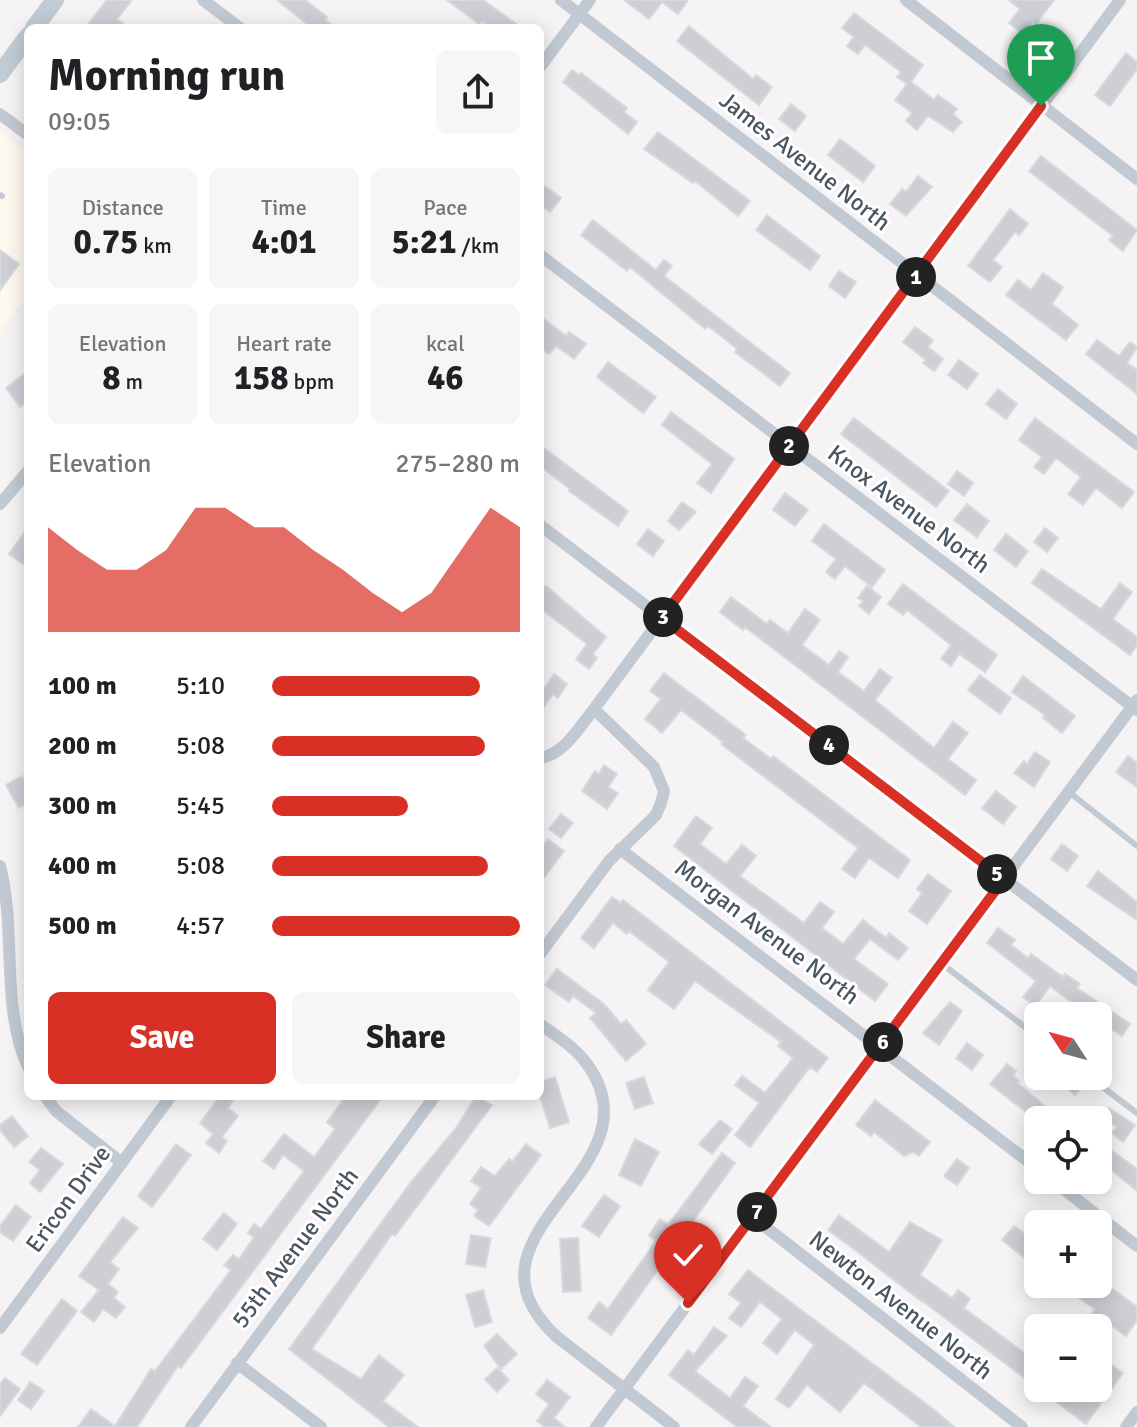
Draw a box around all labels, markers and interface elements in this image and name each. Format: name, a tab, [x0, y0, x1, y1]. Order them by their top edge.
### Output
pin	[1007, 24, 1075, 106]
icon: arrive	[1019, 36, 1063, 80]
text: Morning run	[48, 49, 285, 103]
button: share	[436, 50, 520, 134]
street label: James Avenue North	[713, 85, 897, 237]
text: 09:05	[48, 106, 111, 138]
text: Distance	[82, 194, 164, 221]
text: Time	[261, 194, 307, 221]
text: Pace	[423, 194, 467, 221]
text: 0.75	[74, 221, 138, 263]
text: 4:01	[251, 221, 317, 263]
text: 5:21	[391, 221, 457, 263]
text: km	[138, 232, 172, 259]
text: /km	[457, 232, 499, 259]
pin: 1	[896, 257, 936, 297]
text: 1	[910, 263, 922, 290]
text: Elevation	[79, 330, 166, 357]
text: Heart rate	[236, 330, 332, 357]
text: kcal	[426, 330, 465, 357]
text: 8	[102, 357, 121, 399]
text: 158	[234, 357, 289, 399]
text: 46	[427, 357, 464, 399]
text: m	[121, 368, 143, 395]
text: bpm	[289, 368, 334, 395]
pin: 2	[769, 426, 809, 466]
text: 2	[783, 432, 795, 459]
street label: Knox Avenue North	[822, 438, 996, 580]
text: Elevation	[48, 448, 152, 480]
text: 275–280 m	[396, 448, 520, 480]
pin: 3	[643, 597, 683, 637]
text: 3	[657, 603, 669, 630]
text: 100 m	[48, 670, 117, 702]
text: 5:10	[176, 670, 225, 702]
pin: 4	[809, 725, 849, 765]
text: 200 m	[48, 730, 117, 762]
text: 5:08	[176, 730, 225, 762]
text: 4	[823, 731, 835, 758]
text: 300 m	[48, 790, 117, 822]
text: 5:45	[176, 790, 225, 822]
text: 400 m	[48, 850, 117, 882]
text: 5:08	[176, 850, 225, 882]
street label: Morgan Avenue North	[669, 853, 865, 1011]
pin: 5	[977, 854, 1017, 894]
text: 5	[991, 860, 1003, 887]
text: 500 m	[48, 910, 117, 942]
text: 4:57	[176, 910, 225, 942]
button: Save	[48, 992, 276, 1084]
button: Share	[292, 992, 520, 1084]
north arrow	[1024, 1002, 1112, 1090]
map controls	[1024, 1002, 1112, 1402]
pin: 6	[863, 1022, 903, 1062]
text: 6	[877, 1028, 889, 1055]
button: locate	[1024, 1106, 1112, 1194]
street label: Ericon Drive	[19, 1140, 117, 1258]
street label: 55th Avenue North	[225, 1162, 365, 1334]
pin: 7	[737, 1192, 777, 1232]
text: 7	[751, 1198, 763, 1225]
button: +	[1024, 1210, 1112, 1298]
pin	[654, 1221, 722, 1303]
street label: Newton Avenue North	[803, 1224, 999, 1386]
icon: check	[666, 1233, 710, 1277]
button: −	[1024, 1314, 1112, 1402]

